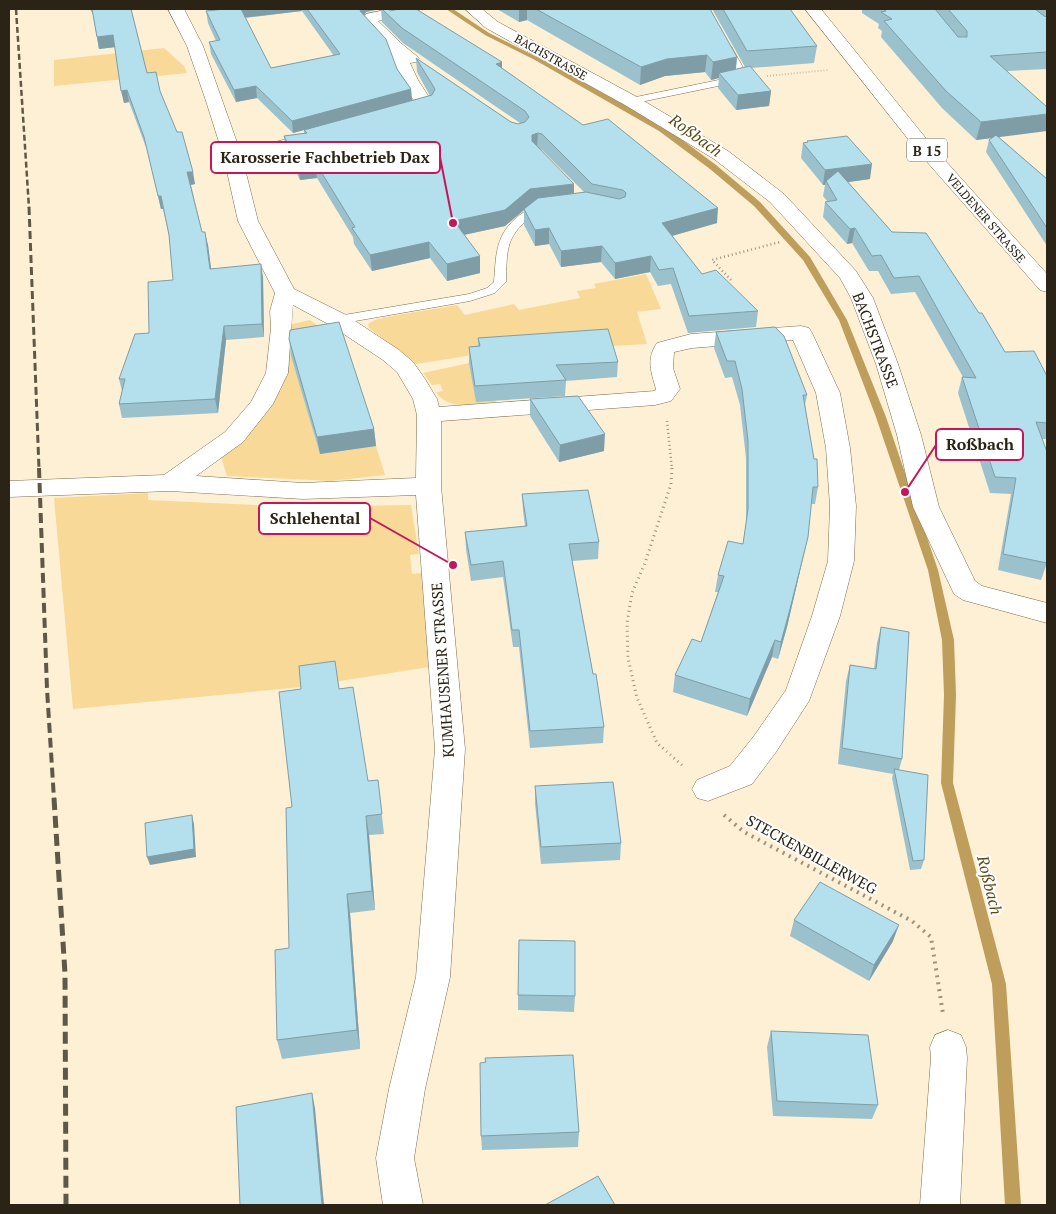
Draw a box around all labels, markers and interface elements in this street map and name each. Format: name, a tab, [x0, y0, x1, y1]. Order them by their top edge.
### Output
street label: BACHSTRASSE	[512, 31, 590, 83]
water label: Roßbach	[664, 108, 727, 162]
road number: B 15	[907, 138, 947, 162]
callout: Karosserie Fachbetrieb Dax	[211, 142, 440, 173]
text: Karosserie Fachbetrieb Dax	[220, 146, 430, 168]
street label: VELDENER STRASSE	[943, 170, 1029, 266]
street label: BACHSTRASSE	[849, 289, 903, 391]
callout: Roßbach	[936, 429, 1023, 460]
text: Roßbach	[946, 433, 1015, 455]
callout: Schlehental	[259, 503, 370, 534]
text: Schlehental	[270, 507, 360, 529]
street label: KUMHAUSENER STRASSE	[426, 582, 458, 758]
street label: STECKENBILLERWEG	[743, 810, 882, 899]
water label: Roßbach	[972, 852, 1008, 917]

